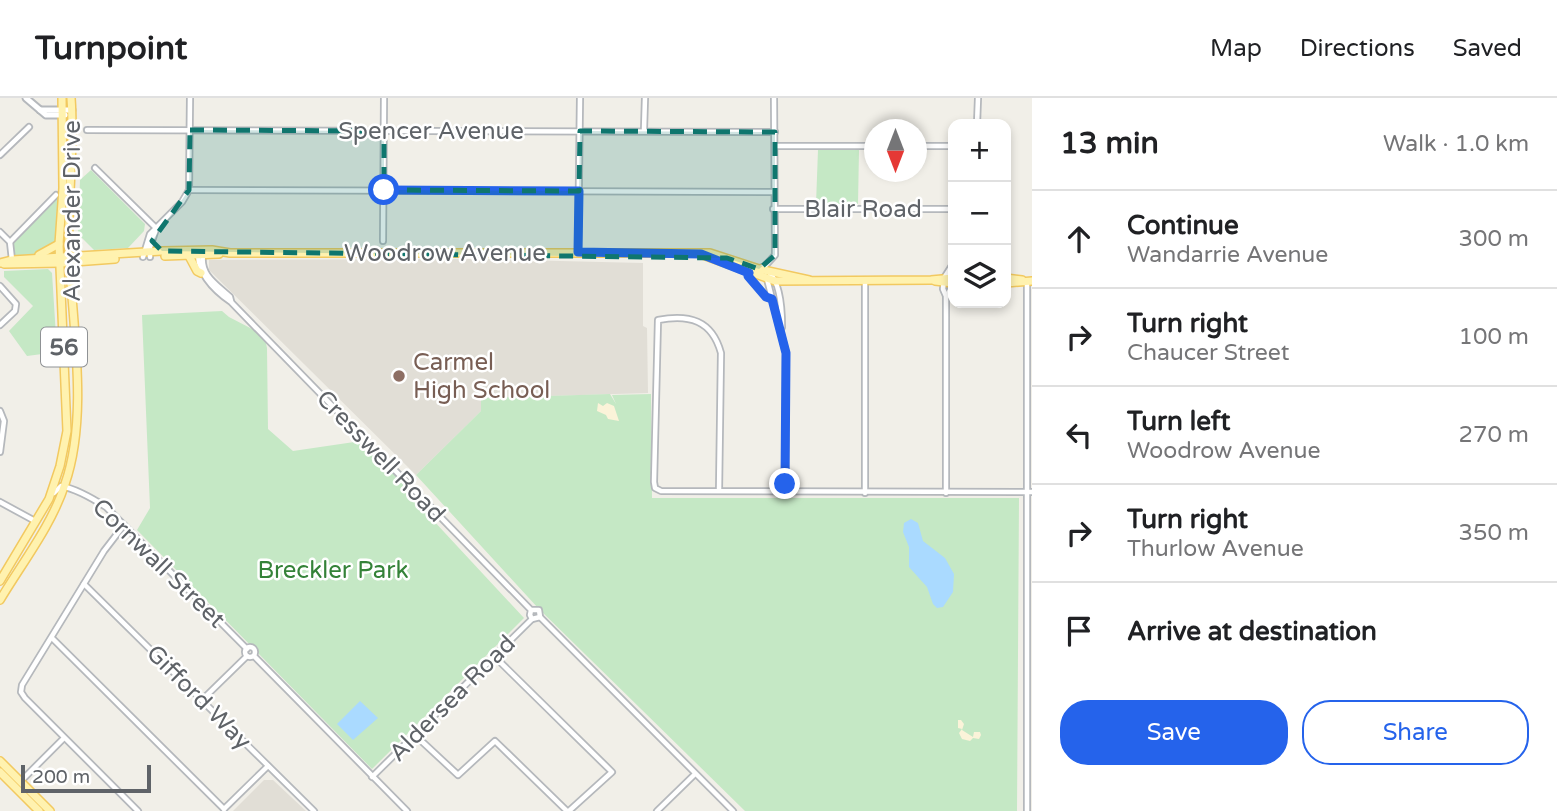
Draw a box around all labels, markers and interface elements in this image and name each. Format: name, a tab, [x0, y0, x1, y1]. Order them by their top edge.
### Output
text: Turnpoint	[35, 29, 187, 68]
text: Map	[1210, 34, 1262, 63]
text: Directions	[1300, 34, 1415, 63]
text: Saved	[1453, 34, 1522, 63]
street label: Spencer Avenue	[338, 117, 524, 146]
north arrow	[864, 119, 927, 182]
map controls	[948, 119, 1011, 308]
button: +	[948, 119, 1011, 182]
street label: Alexander Drive	[58, 120, 87, 302]
text: 13 min	[1060, 125, 1159, 162]
text: Walk · 1.0 km	[1383, 130, 1529, 158]
route start	[368, 174, 399, 205]
button: −	[948, 182, 1011, 245]
street label: Blair Road	[804, 195, 922, 224]
text: Continue	[1127, 210, 1239, 241]
icon: ahead	[1060, 220, 1098, 258]
text: 300 m	[1459, 225, 1529, 253]
street label: Woodrow Avenue	[344, 239, 546, 268]
text: Wandarrie Avenue	[1127, 241, 1328, 269]
button: layers	[948, 245, 1011, 308]
text: Turn right	[1127, 308, 1248, 339]
icon: right	[1060, 318, 1098, 356]
text: 100 m	[1459, 323, 1529, 351]
road number: 56	[41, 328, 87, 366]
text: Chaucer Street	[1127, 339, 1290, 367]
place label: Carmel High School	[413, 348, 550, 405]
marker: Carmel High School	[391, 368, 407, 384]
street label: Cresswell Road	[310, 384, 451, 529]
text: Turn left	[1127, 406, 1230, 437]
icon: left	[1060, 416, 1098, 454]
text: 270 m	[1459, 421, 1529, 449]
text: Woodrow Avenue	[1127, 437, 1321, 465]
route end	[769, 468, 800, 499]
street label: Cornwall Street	[86, 493, 231, 634]
text: Turn right	[1127, 504, 1248, 535]
icon: right	[1060, 514, 1098, 552]
text: 350 m	[1459, 519, 1529, 547]
text: Thurlow Avenue	[1127, 535, 1304, 563]
park label: Breckler Park	[257, 556, 409, 585]
icon: arrive	[1060, 612, 1098, 650]
text: Arrive at destination	[1127, 616, 1377, 647]
street label: Aldersea Road	[383, 629, 522, 768]
street label: Gifford Way	[140, 639, 257, 756]
button: Save	[1060, 700, 1288, 765]
button: Share	[1302, 700, 1529, 765]
scale bar	[21, 762, 150, 794]
text: 200 m	[32, 766, 90, 788]

